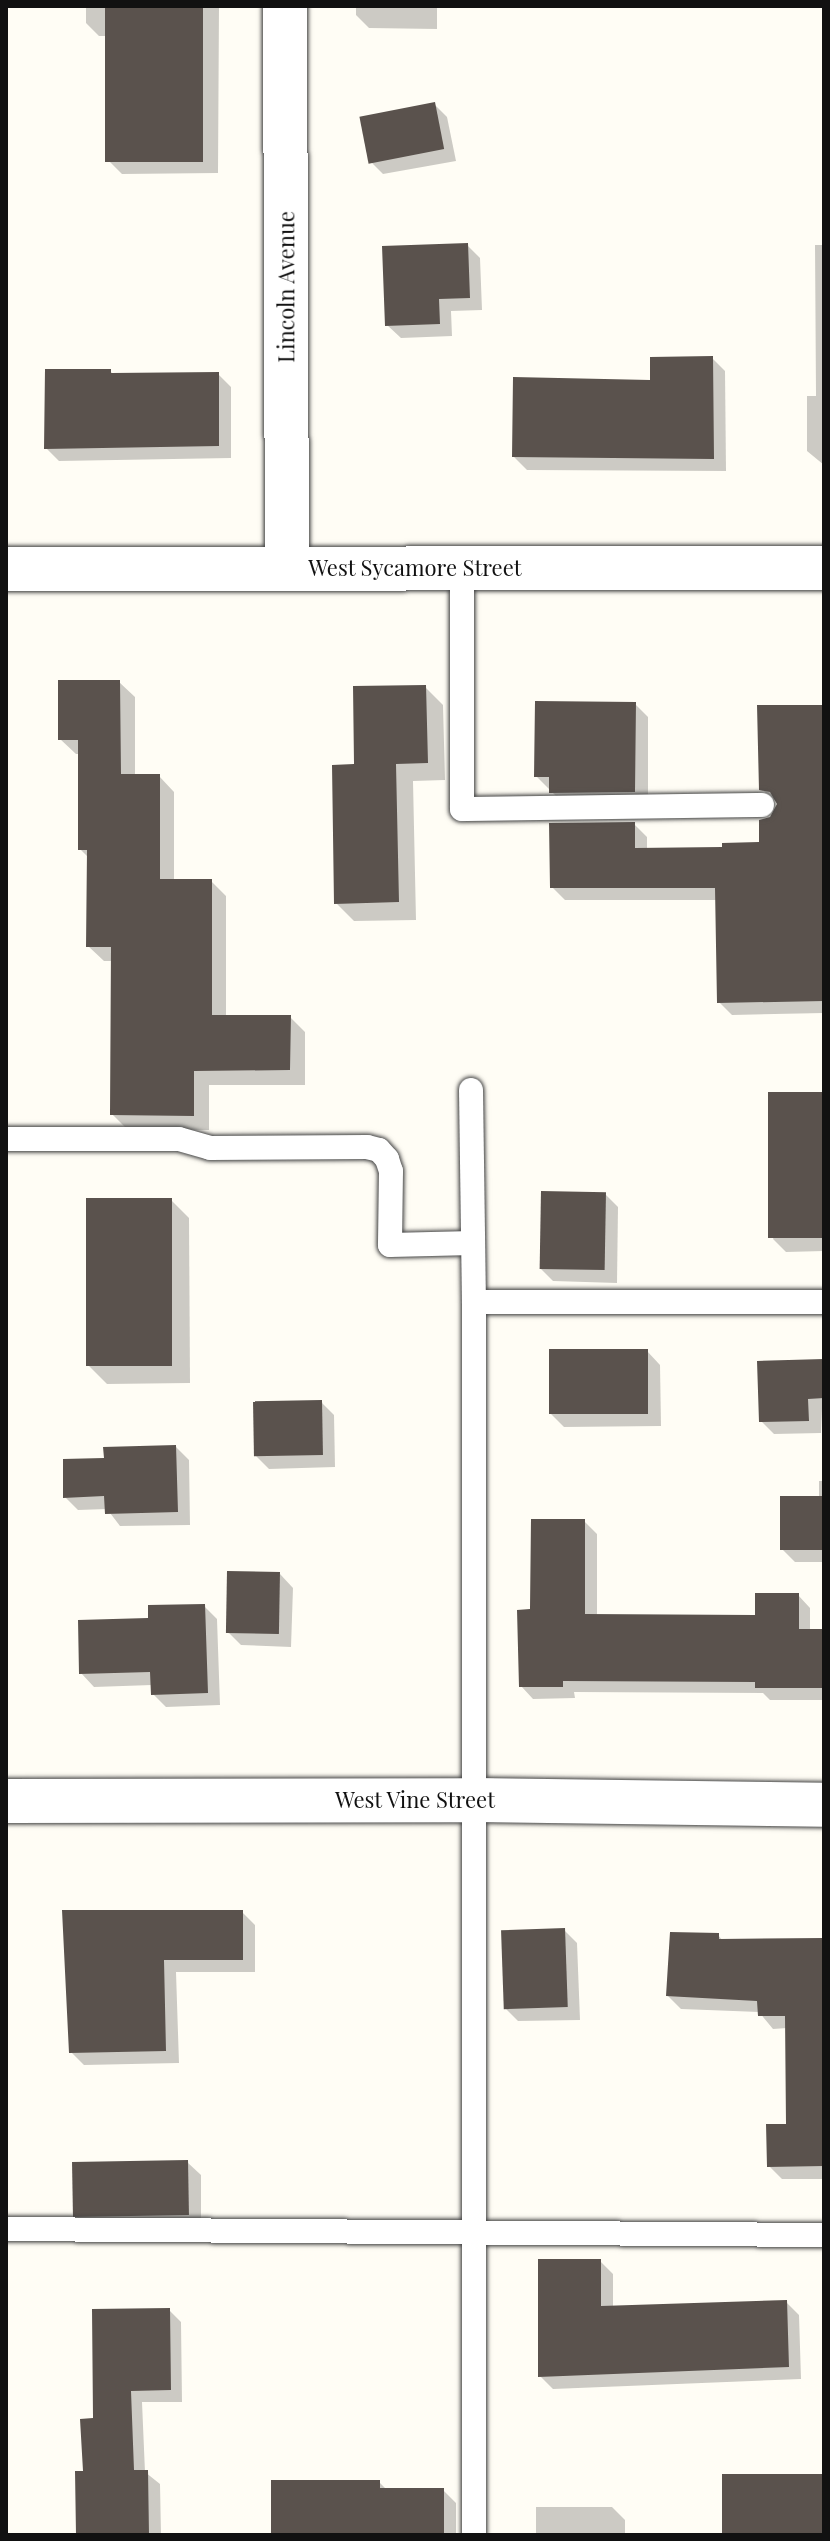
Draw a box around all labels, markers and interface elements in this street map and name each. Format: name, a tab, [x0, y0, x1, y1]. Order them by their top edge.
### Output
street label: Lincoln Avenue	[273, 211, 299, 363]
street label: West Sycamore Street	[308, 555, 522, 581]
street label: West Vine Street	[334, 1787, 496, 1813]

